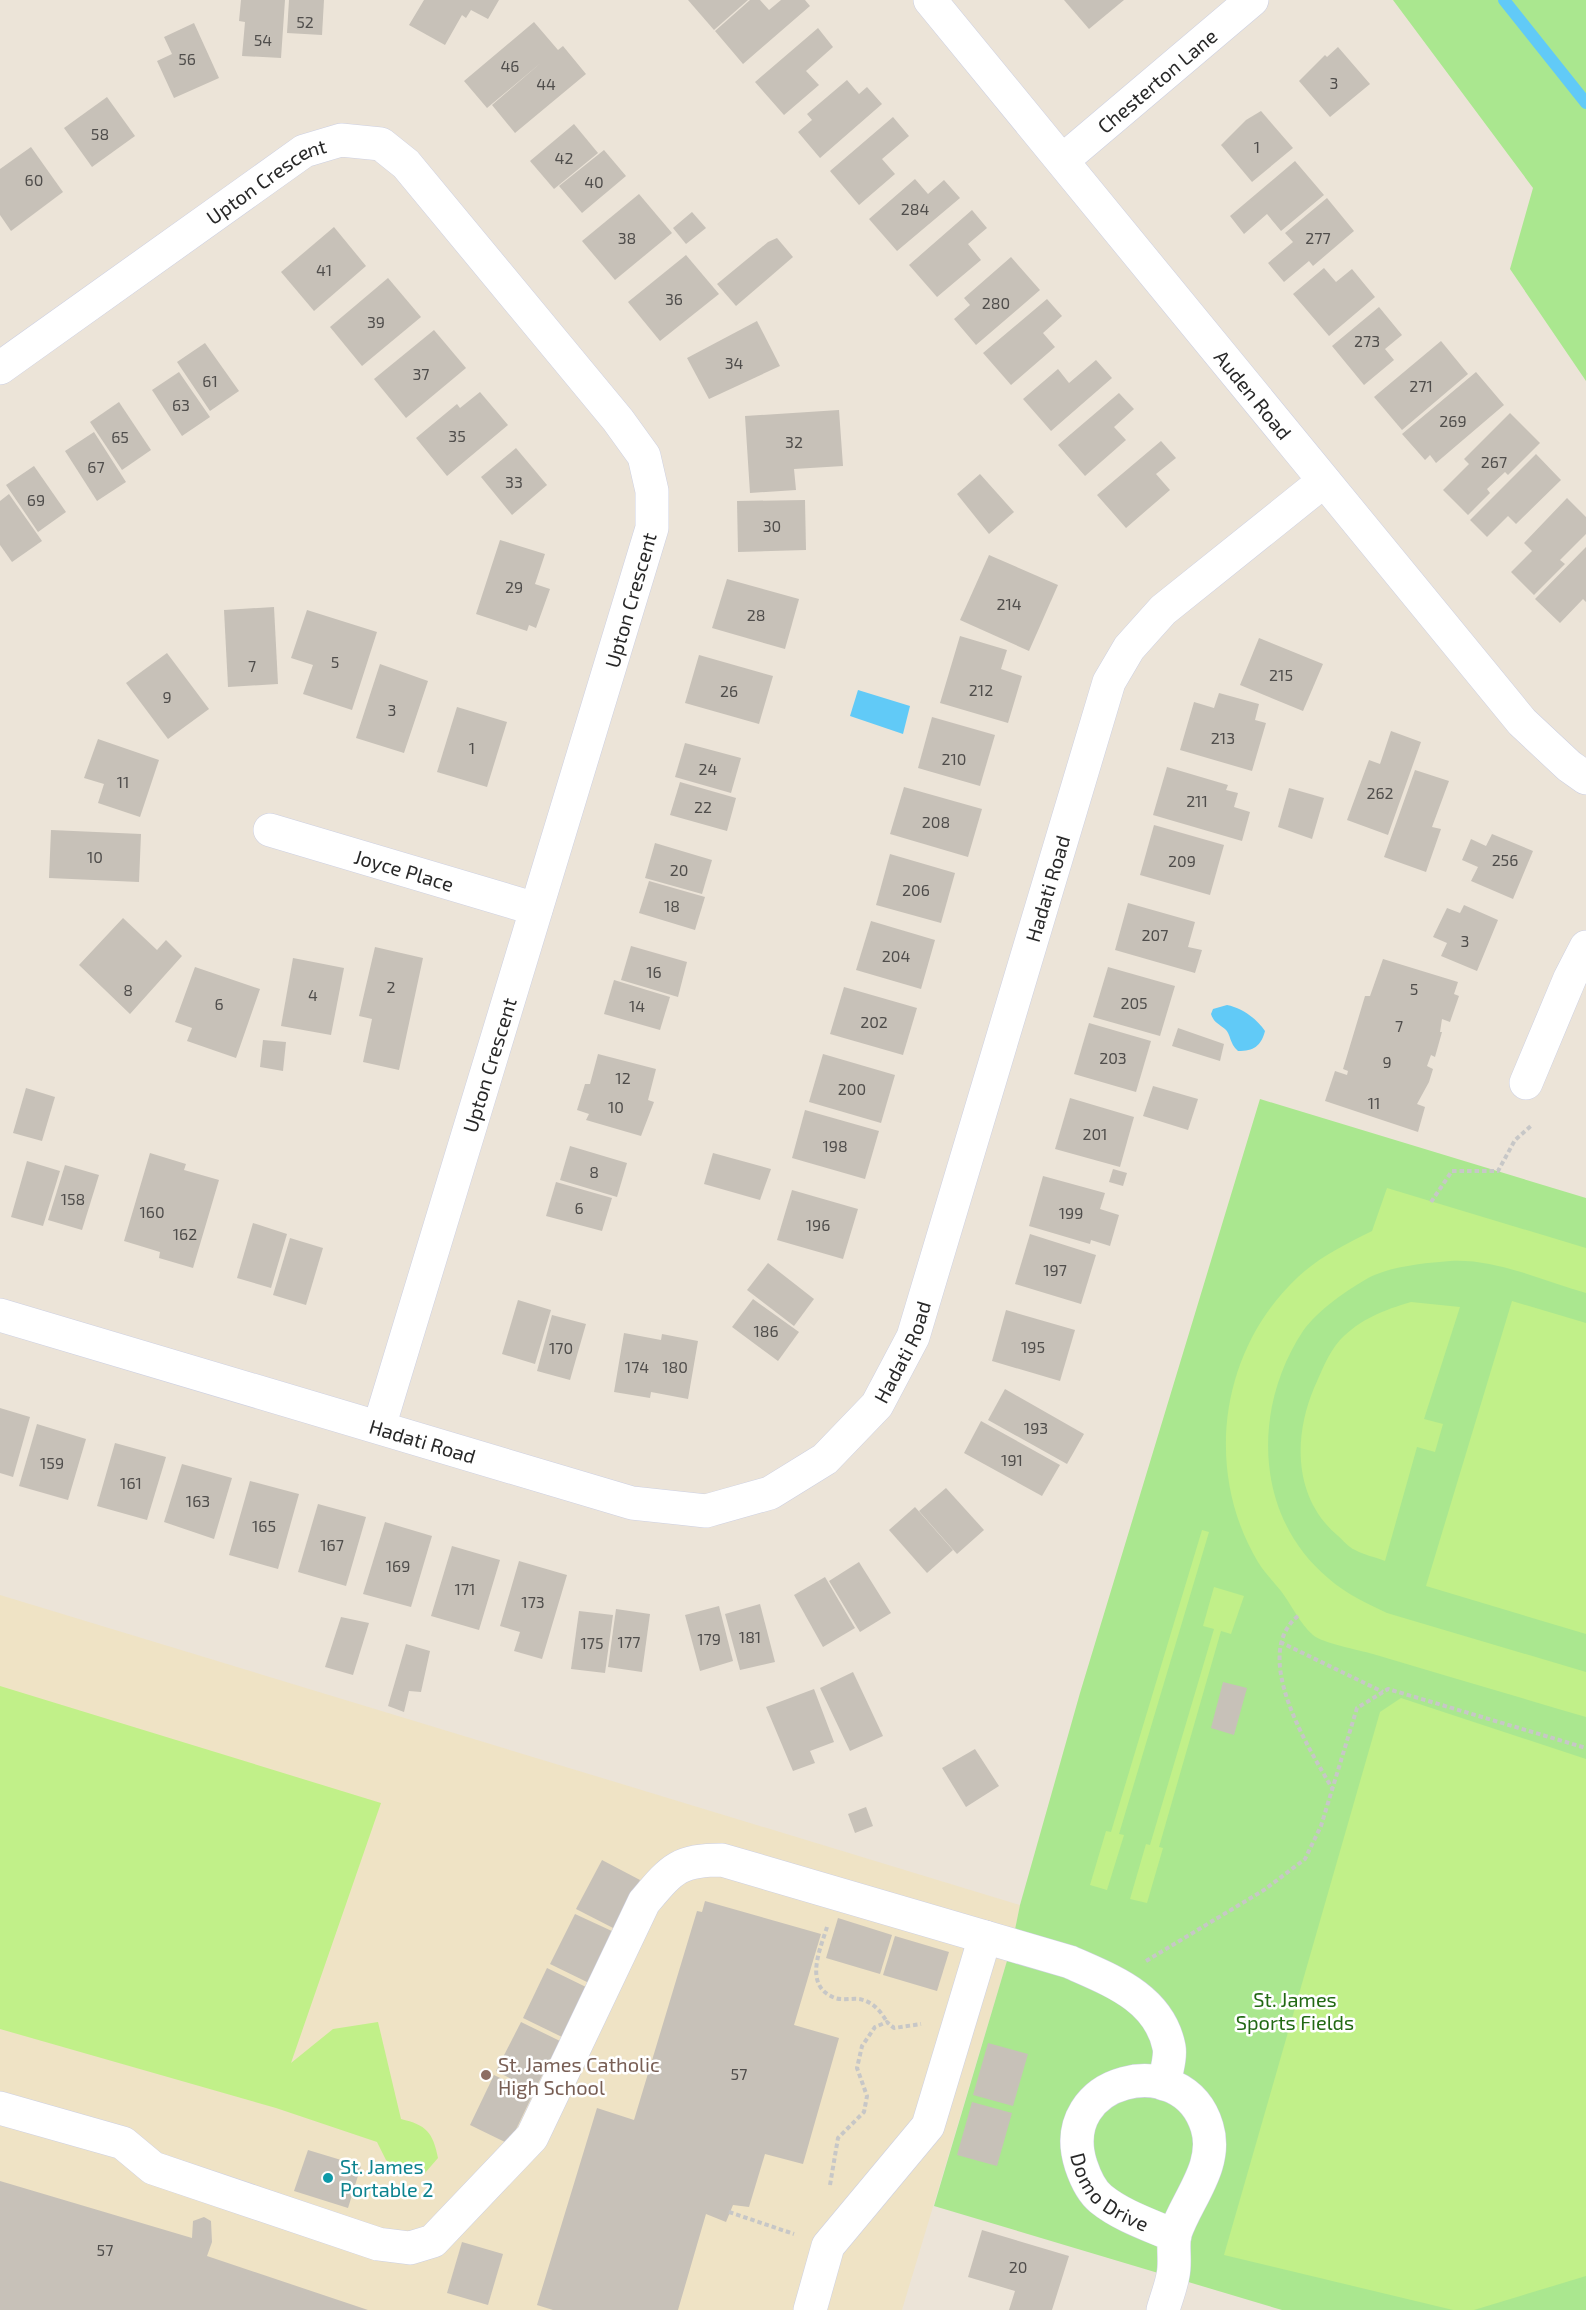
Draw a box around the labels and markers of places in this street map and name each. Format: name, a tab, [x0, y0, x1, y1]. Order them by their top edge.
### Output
place label: St. James Catholic High School	[498, 2052, 660, 2099]
marker: St. James Catholic High School	[479, 2068, 493, 2082]
place label: St. James Portable 2	[340, 2154, 433, 2201]
marker: St. James Portable 2	[321, 2171, 335, 2185]

